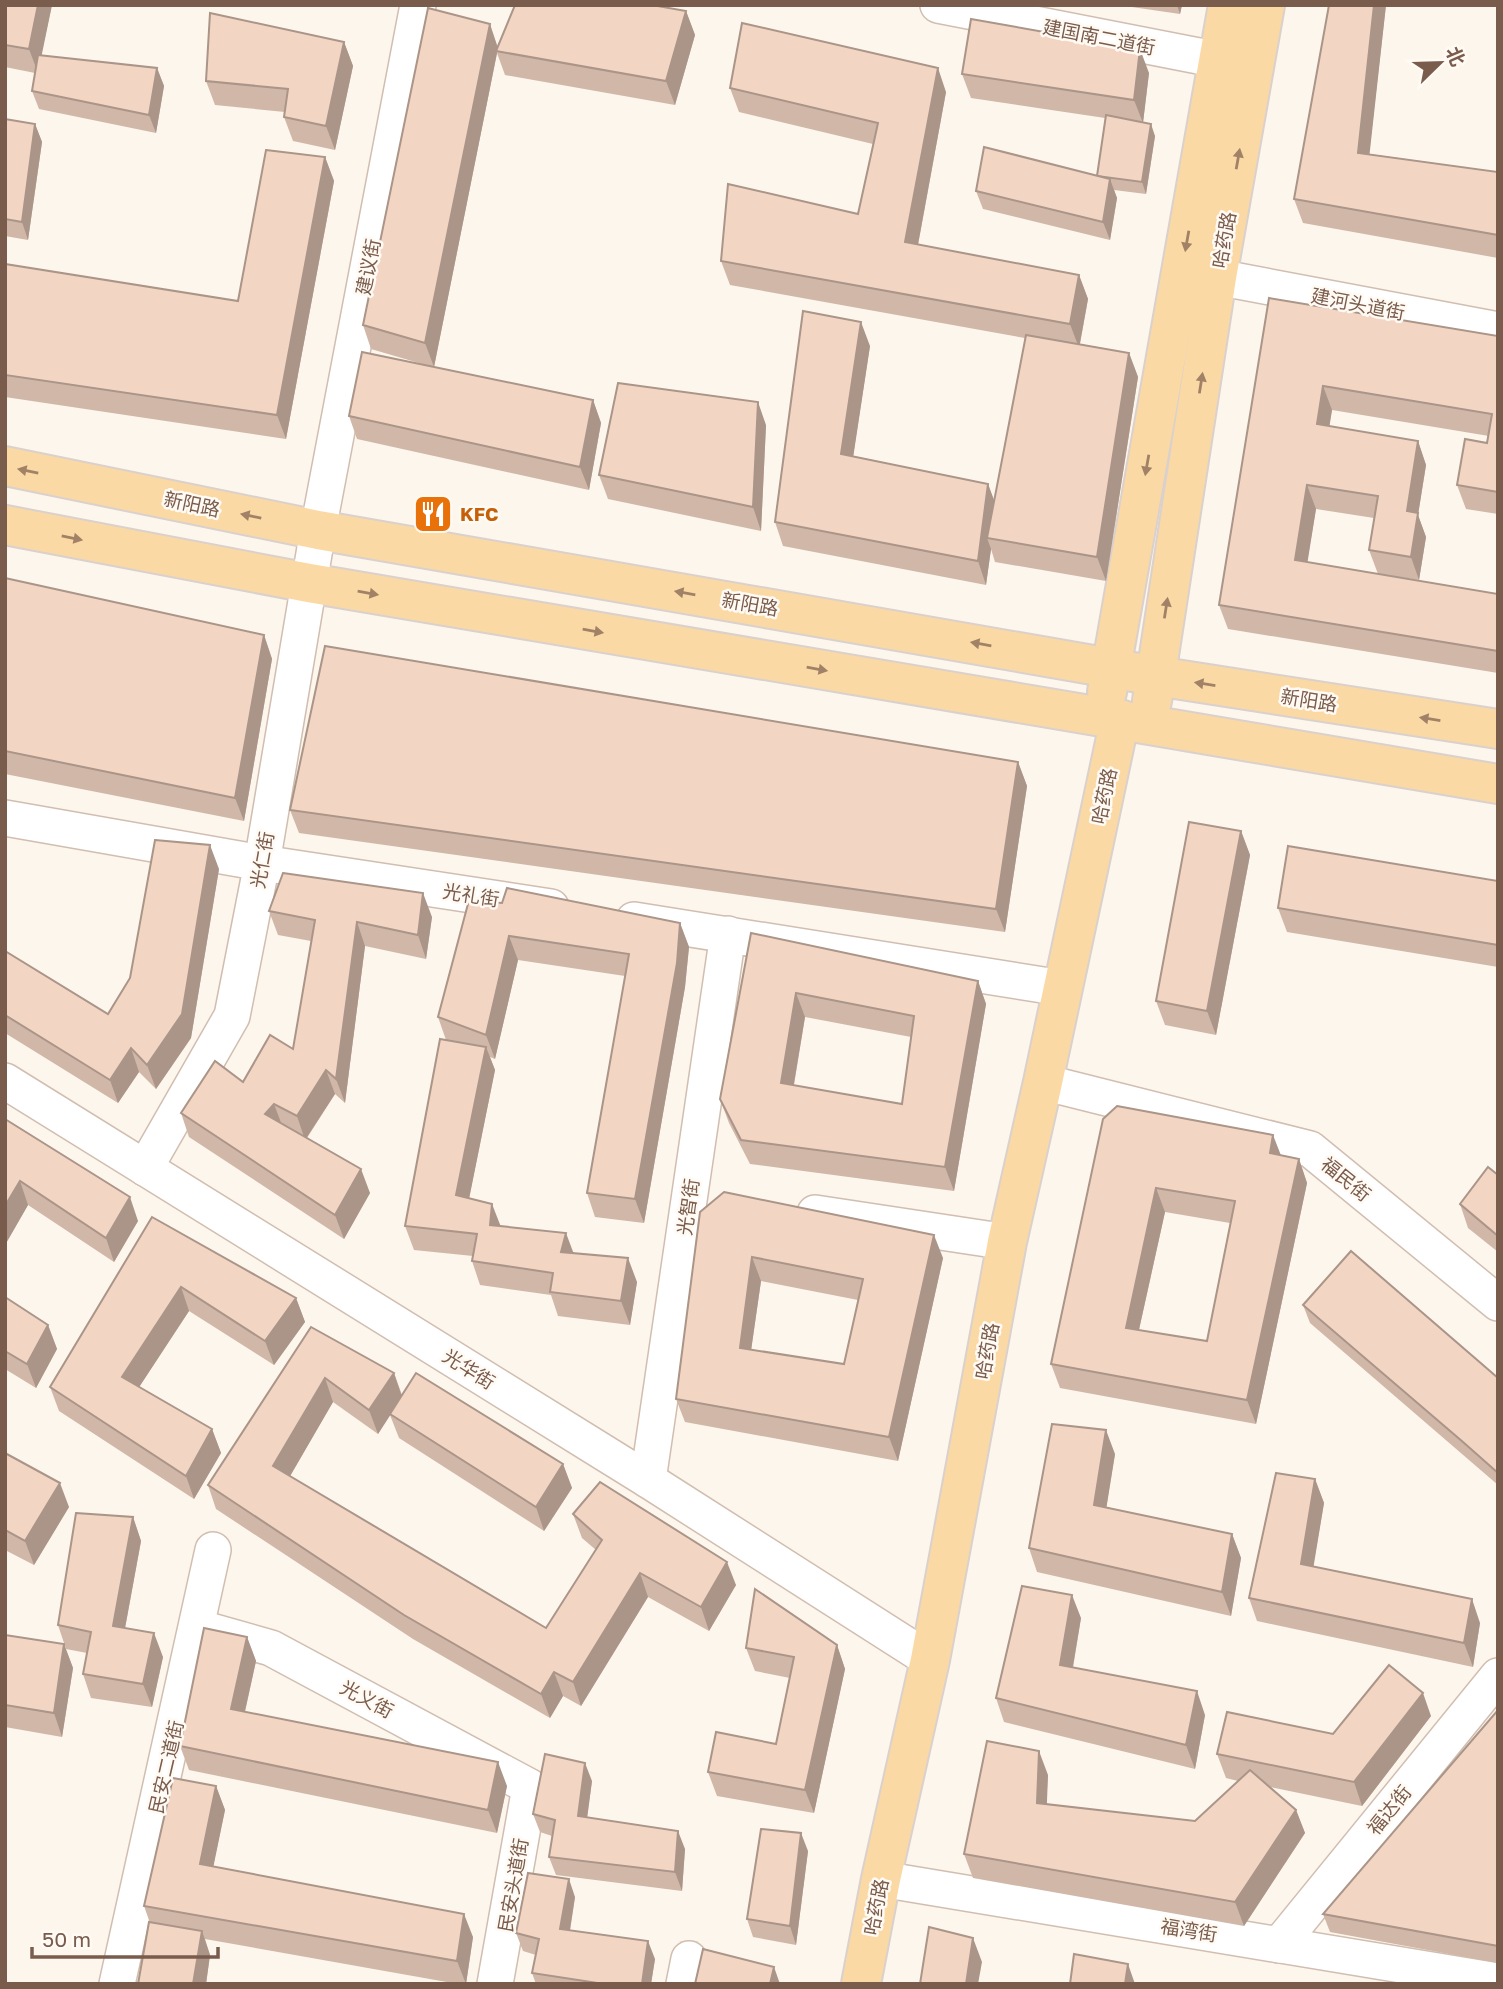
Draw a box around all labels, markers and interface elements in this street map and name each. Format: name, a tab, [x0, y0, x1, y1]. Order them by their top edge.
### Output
street label: 建国南二道街	[1041, 14, 1157, 59]
north arrow	[1405, 28, 1475, 98]
text: 北	[1442, 43, 1470, 69]
one-way arrow	[1233, 148, 1244, 170]
street label: 哈药路	[1207, 210, 1240, 270]
one-way arrow	[1181, 230, 1192, 252]
street label: 建议街	[351, 237, 384, 297]
street label: 建河头道街	[1309, 283, 1407, 324]
one-way arrow	[1196, 372, 1207, 394]
one-way arrow	[1141, 454, 1152, 476]
one-way arrow	[17, 465, 39, 476]
street label: 新阳路	[162, 486, 222, 521]
restaurant icon: KFC	[412, 493, 454, 535]
place label: KFC	[460, 502, 499, 525]
one-way arrow	[240, 511, 262, 522]
one-way arrow	[61, 533, 83, 544]
one-way arrow	[674, 587, 696, 598]
street label: 新阳路	[720, 587, 780, 620]
one-way arrow	[357, 588, 379, 599]
one-way arrow	[1161, 597, 1172, 619]
one-way arrow	[582, 626, 604, 637]
one-way arrow	[970, 639, 992, 650]
one-way arrow	[806, 664, 828, 675]
one-way arrow	[1194, 678, 1216, 689]
street label: 新阳路	[1279, 684, 1339, 715]
one-way arrow	[1419, 713, 1441, 724]
street label: 哈药路	[1086, 766, 1121, 826]
street label: 光仁街	[245, 830, 278, 890]
street label: 光礼街	[441, 879, 501, 910]
street label: 福民街	[1317, 1152, 1376, 1205]
street label: 光智街	[672, 1177, 703, 1237]
street label: 哈药路	[970, 1321, 1003, 1381]
street label: 光华街	[439, 1344, 500, 1393]
street label: 光义街	[337, 1675, 398, 1722]
street label: 民安二道街	[144, 1718, 187, 1816]
street label: 福达街	[1362, 1780, 1415, 1839]
street label: 民安头道街	[493, 1836, 532, 1934]
street label: 哈药路	[859, 1877, 892, 1937]
street label: 福湾街	[1159, 1914, 1219, 1945]
scale bar	[32, 1916, 217, 1960]
text: 50 m	[42, 1926, 91, 1952]

